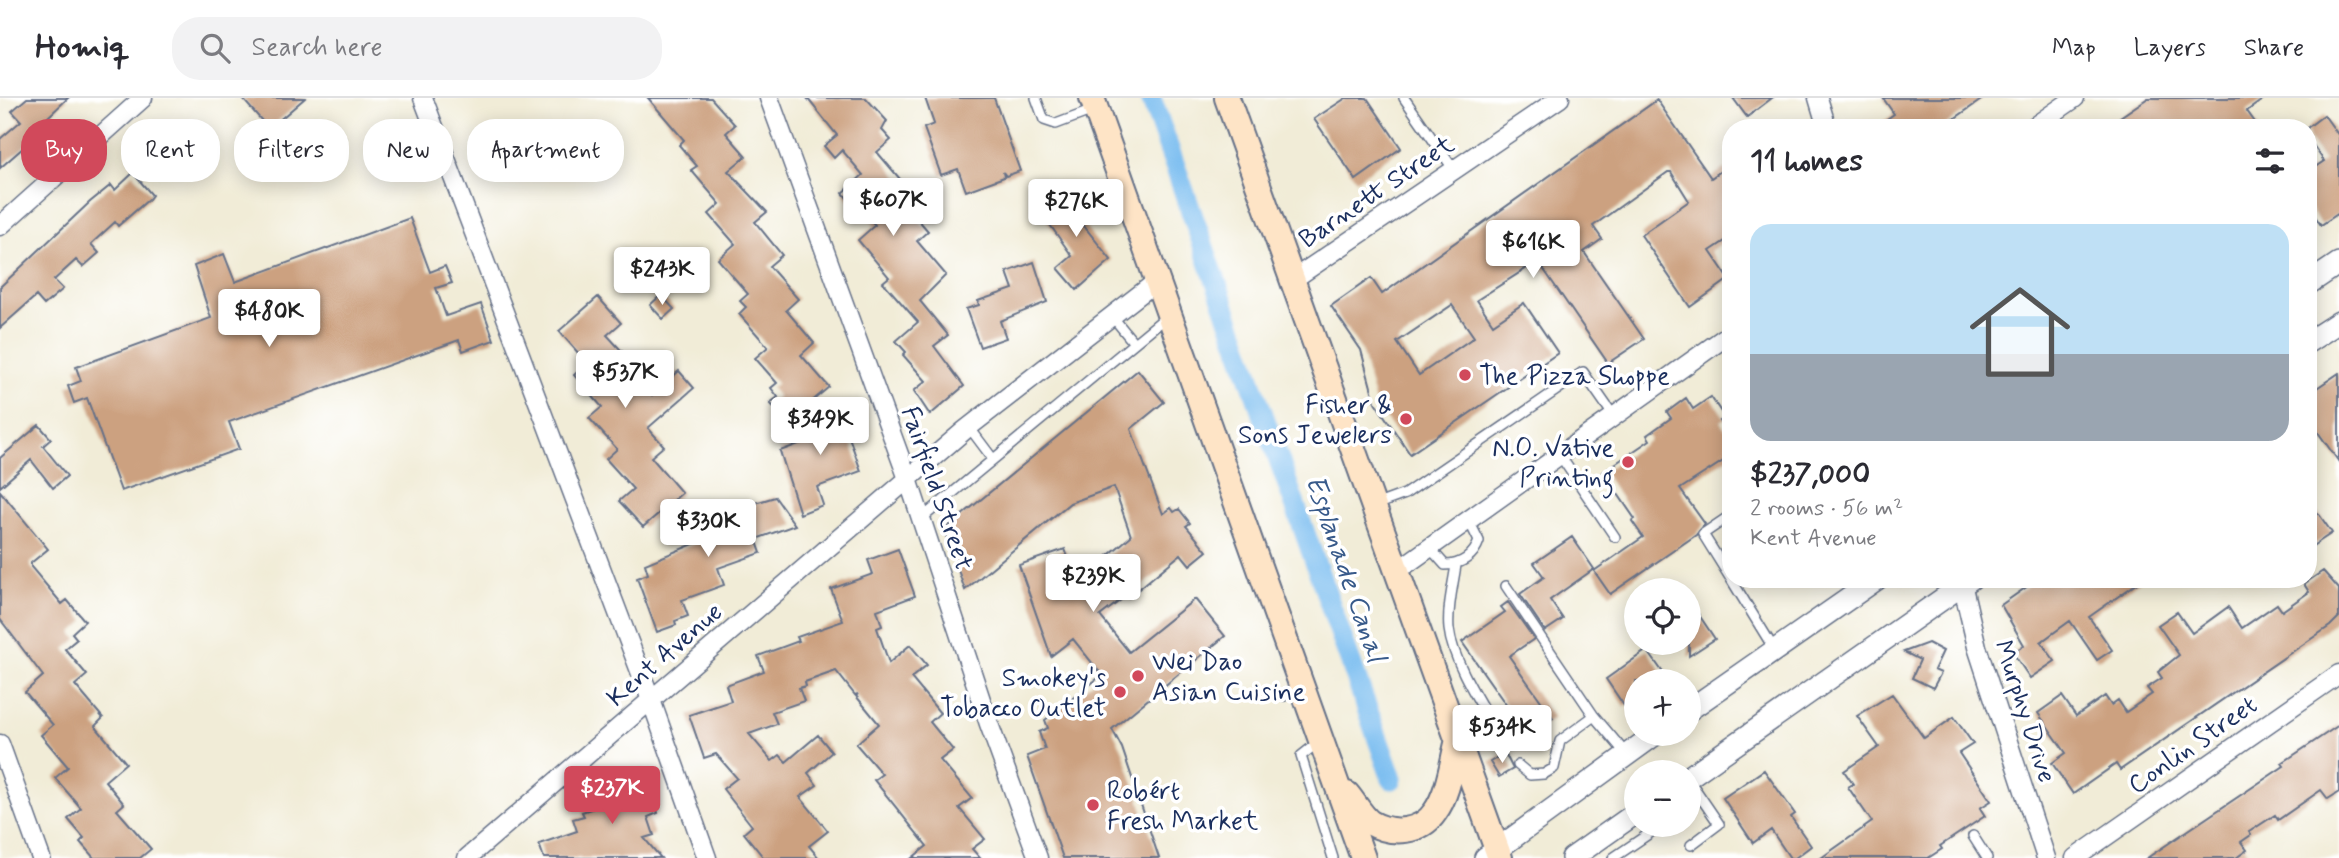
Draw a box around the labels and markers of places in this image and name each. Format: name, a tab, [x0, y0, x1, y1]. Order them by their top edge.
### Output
pin: $607K	[844, 178, 942, 238]
pin: $276K	[1027, 180, 1125, 239]
pin: $616K	[1484, 220, 1582, 280]
pin: $243K	[613, 248, 711, 307]
pin: $480K	[220, 289, 318, 349]
pin: $537K	[576, 350, 674, 410]
place label: The Pizza Shoppe	[1479, 360, 1670, 394]
marker: The Pizza Shoppe	[1457, 367, 1473, 383]
place label: Fisher & Sons Jewelers	[1238, 389, 1392, 453]
pin: $349K	[771, 398, 869, 457]
marker: Fisher & Sons Jewelers	[1398, 411, 1414, 427]
place label: N.O. Vative Printing	[1492, 432, 1614, 499]
marker: N.O. Vative Printing	[1620, 454, 1636, 470]
pin: $330K	[659, 500, 757, 559]
pin: $239K	[1044, 554, 1142, 614]
place label: Wei Dao Asian Cuisine	[1152, 646, 1306, 710]
place label: Smokey's Tobacco Outlet	[940, 662, 1106, 726]
marker: Wei Dao Asian Cuisine	[1130, 668, 1146, 684]
marker: Smokey's Tobacco Outlet	[1112, 684, 1128, 700]
pin: $534K	[1453, 706, 1551, 765]
pin: $237K	[563, 766, 661, 826]
place label: Robért Fresh Market	[1107, 775, 1258, 839]
marker: Robért Fresh Market	[1085, 797, 1101, 813]

